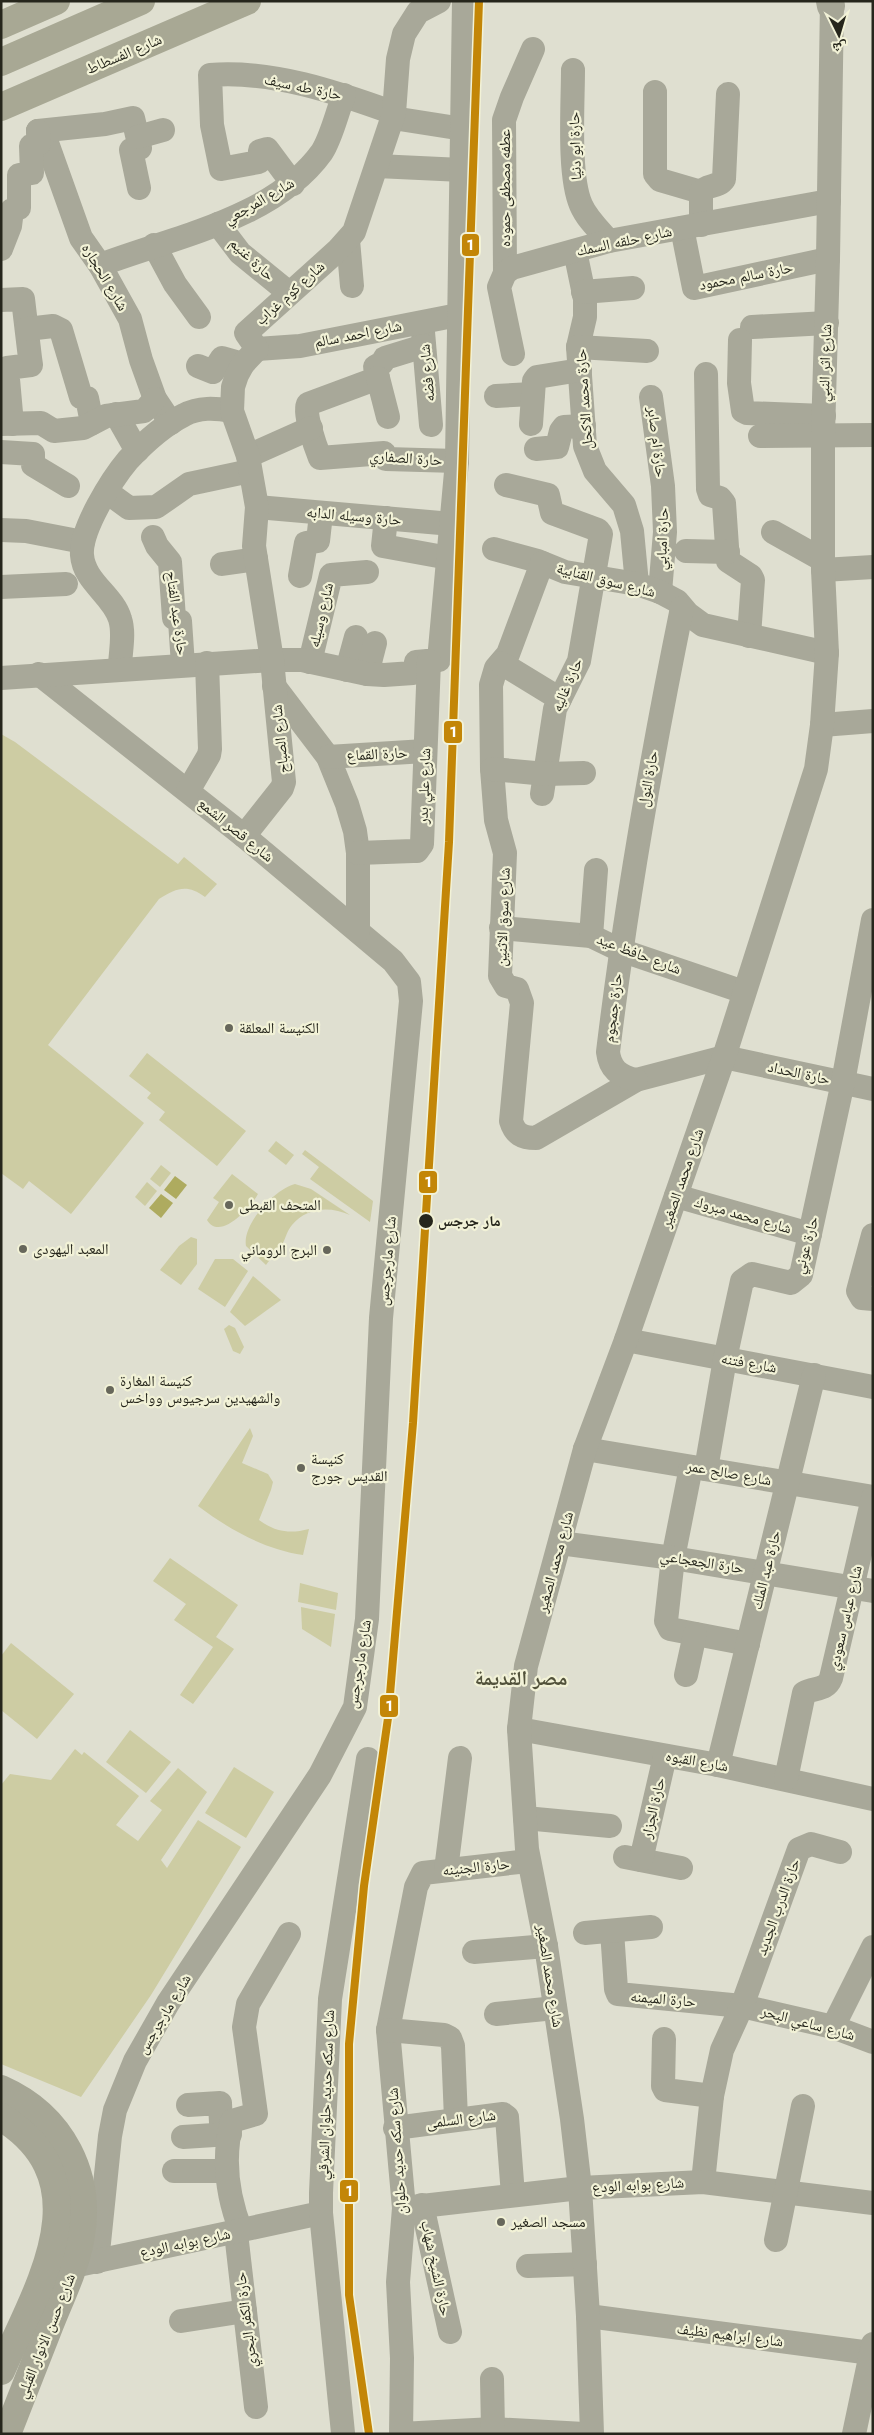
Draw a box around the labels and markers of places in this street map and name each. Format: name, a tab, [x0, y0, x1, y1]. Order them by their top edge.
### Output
place label: الكنيسة المعلقة	[239, 1017, 319, 1039]
marker: الكنيسة المعلقة	[223, 1022, 235, 1034]
place label: المتحف القبطى	[239, 1194, 321, 1216]
marker: المتحف القبطى	[223, 1199, 235, 1211]
place label: مار جرجس	[438, 1210, 501, 1232]
marker: مار جرجس	[417, 1212, 435, 1230]
place label: المعبد اليهودى	[33, 1238, 109, 1260]
place label: البرج الروماني	[241, 1239, 317, 1262]
marker: المعبد اليهودى	[17, 1243, 29, 1255]
marker: البرج الروماني	[321, 1244, 333, 1256]
place label: كنيسة المغارة والشهيدين سرجيوس وواخس	[120, 1370, 280, 1409]
marker: كنيسة المغارة والشهيدين سرجيوس وواخس	[104, 1384, 116, 1396]
place label: كنيسة القديس جورج	[311, 1448, 387, 1487]
marker: كنيسة القديس جورج	[295, 1462, 307, 1474]
place label: مسجد الصغير	[510, 2211, 586, 2233]
marker: مسجد الصغير	[495, 2216, 507, 2228]

